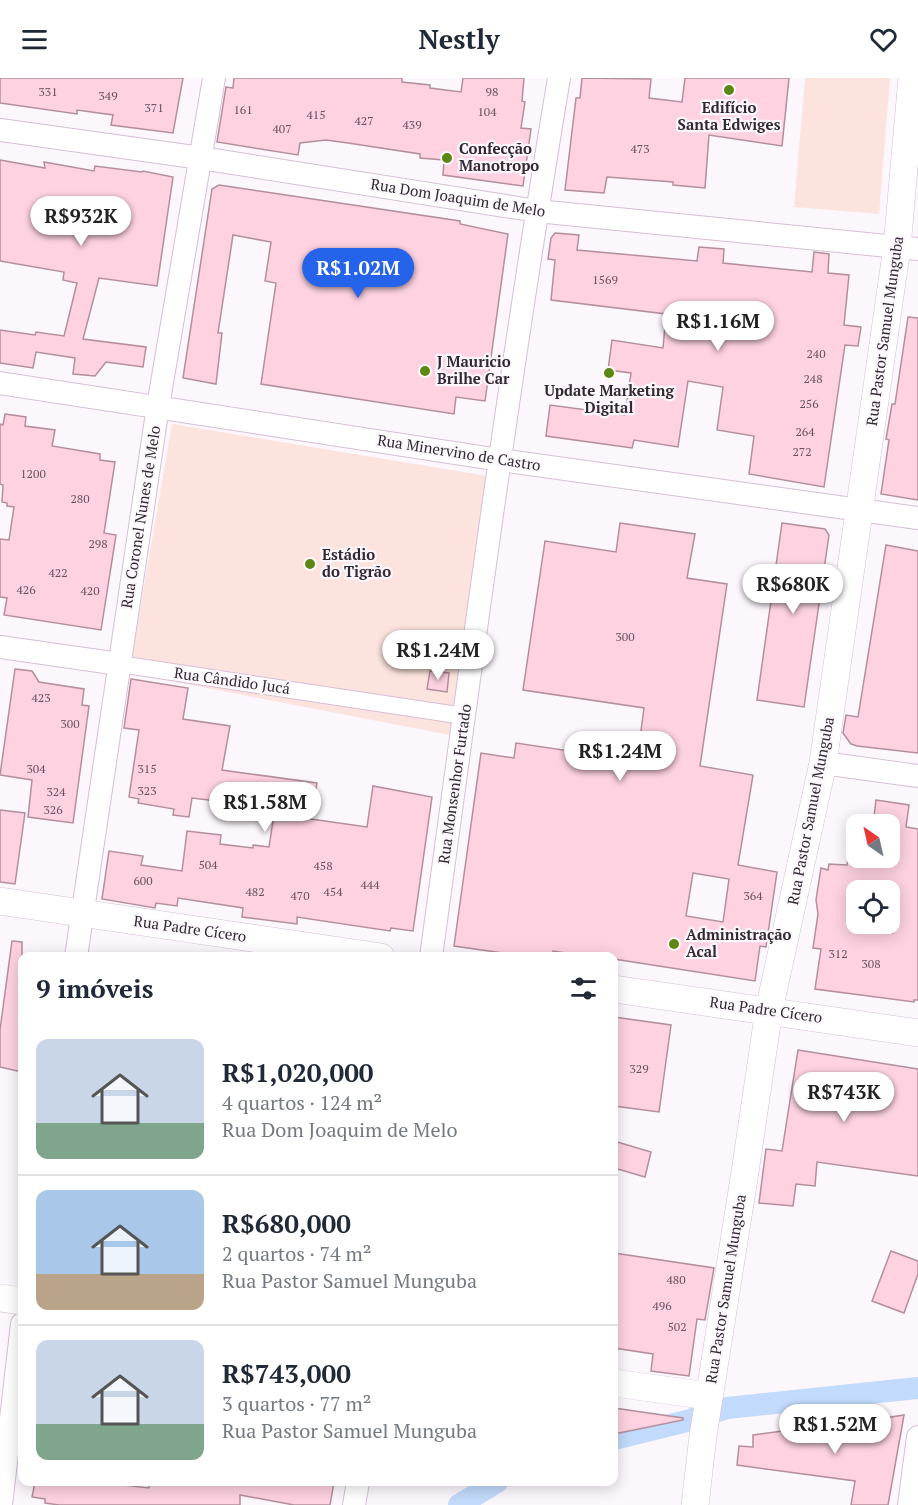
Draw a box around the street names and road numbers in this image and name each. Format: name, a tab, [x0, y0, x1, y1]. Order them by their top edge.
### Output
street label: Rua Dom Joaquim de Melo	[369, 173, 547, 221]
street label: Rua Pastor Samuel Munguba	[861, 234, 907, 427]
street label: Rua Coronel Nunes de Melo	[116, 424, 164, 610]
street label: Rua Minervino de Castro	[376, 429, 542, 475]
street label: Rua Cândido Jucá	[173, 662, 292, 698]
street label: Rua Monsenhor Furtado	[433, 703, 475, 865]
street label: Rua Pastor Samuel Munguba	[782, 715, 838, 907]
street label: Rua Padre Cícero	[132, 910, 248, 946]
street label: Rua Padre Cícero	[708, 991, 824, 1027]
street label: Rua Pastor Samuel Munguba	[700, 1192, 750, 1385]

